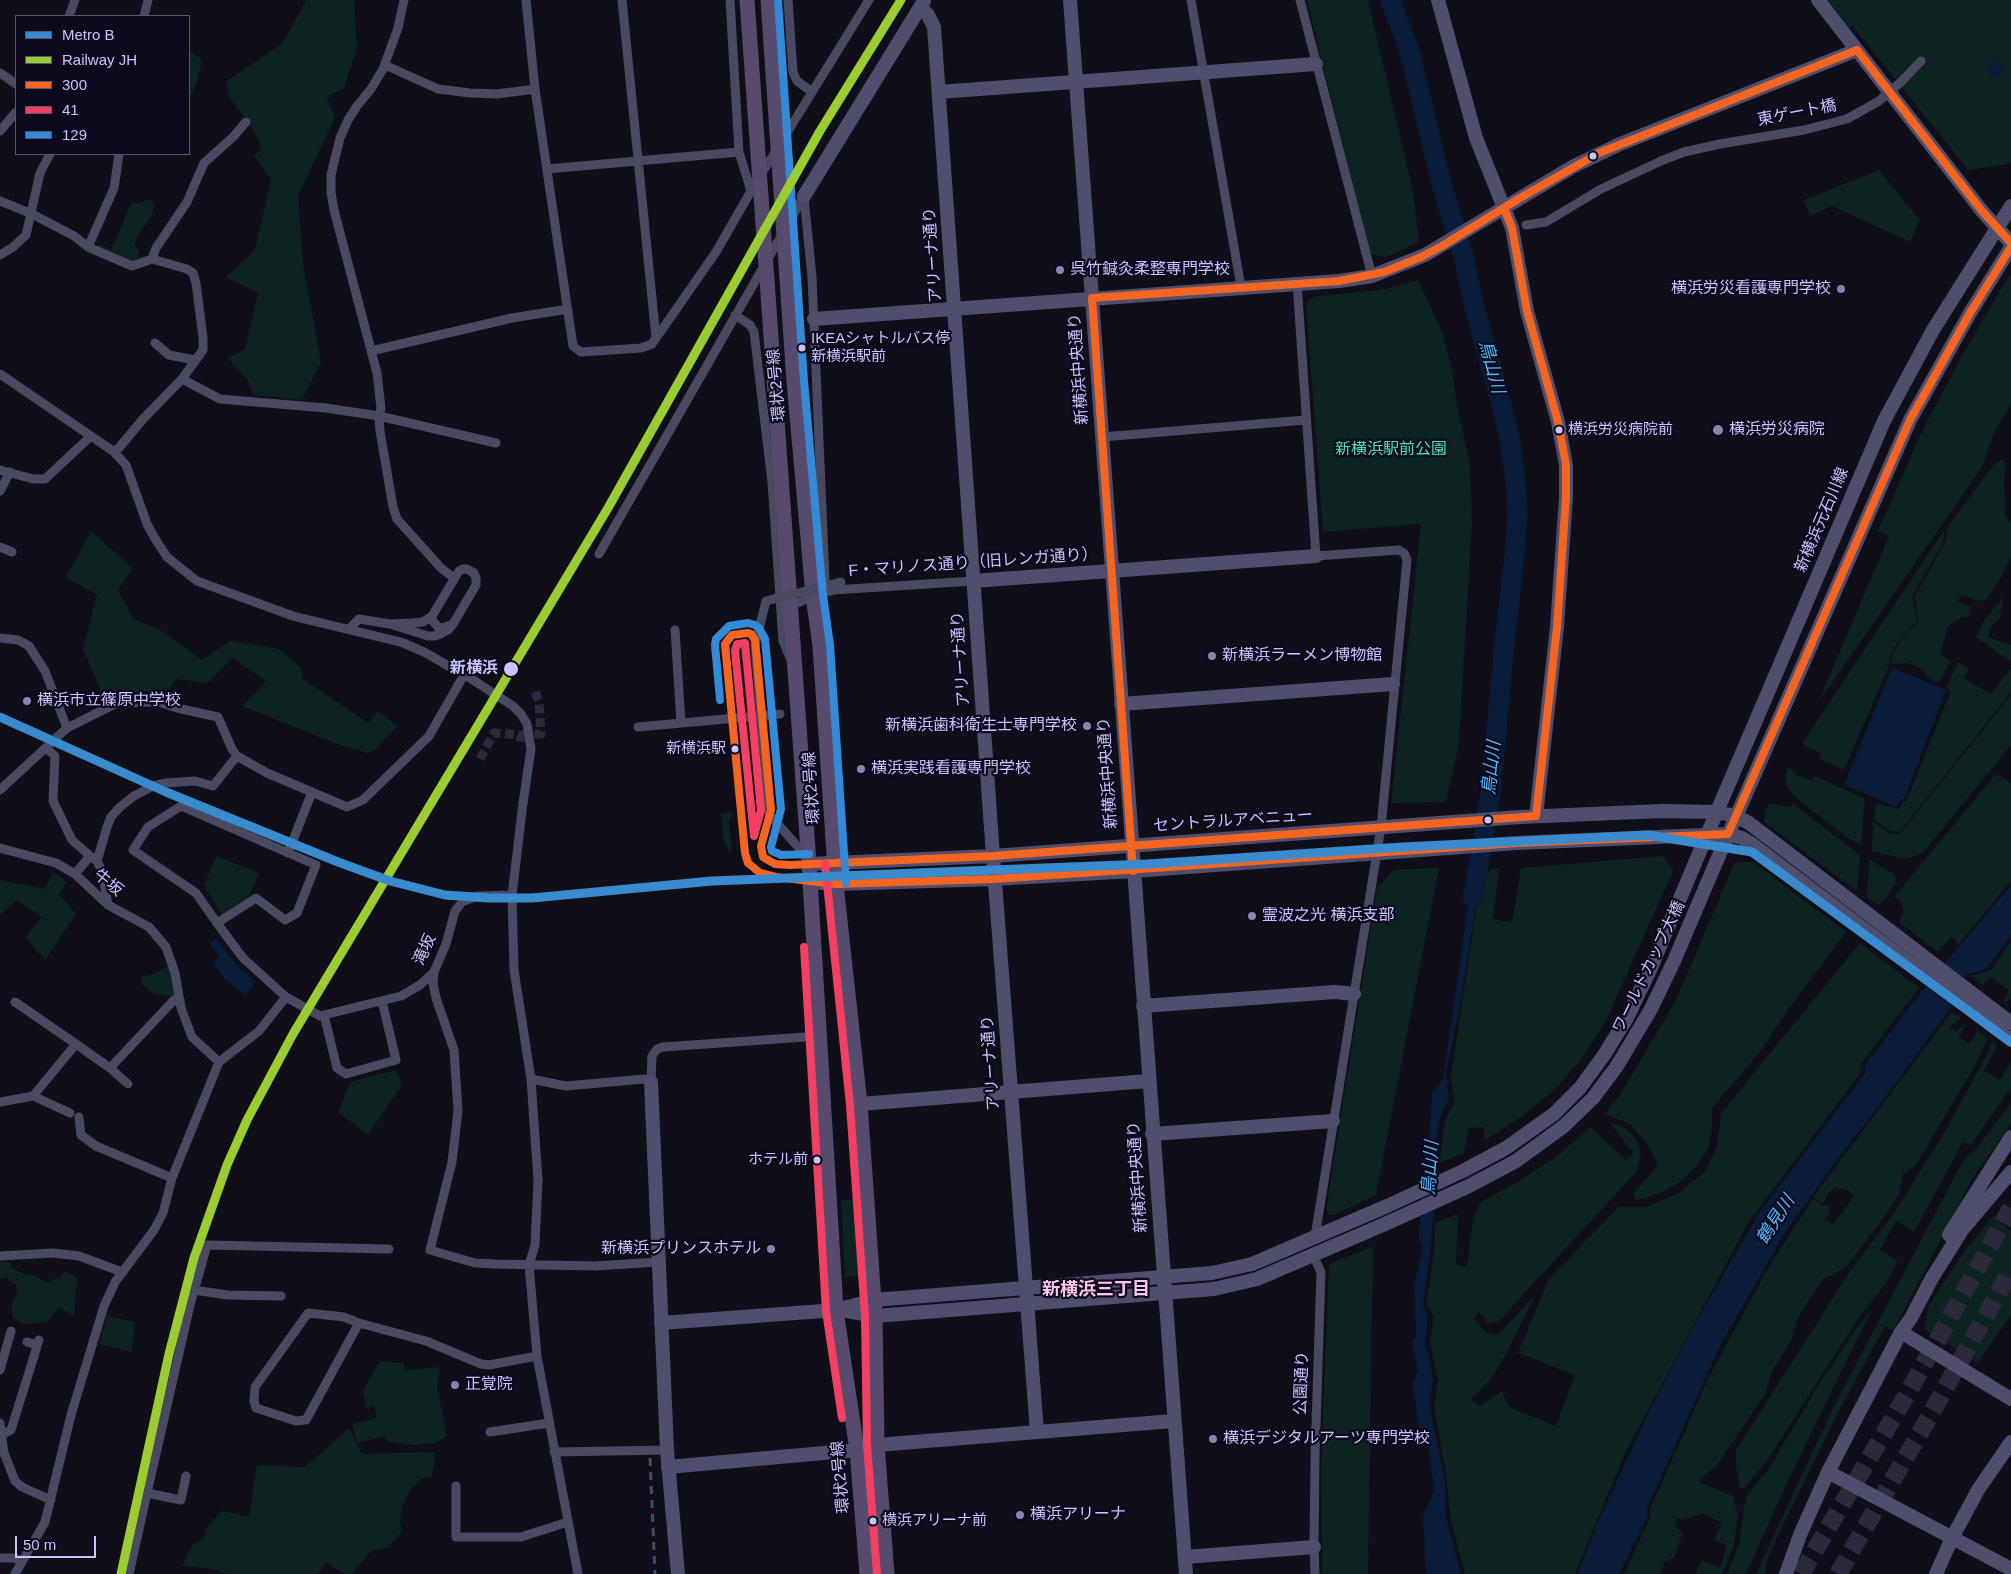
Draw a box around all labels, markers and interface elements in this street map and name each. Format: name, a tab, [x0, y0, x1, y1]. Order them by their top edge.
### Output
legend	[15, 15, 190, 155]
text: Metro B	[62, 26, 115, 43]
text: Railway JH	[62, 51, 137, 68]
text: 300	[62, 76, 87, 93]
street label: 東ゲート橋	[1756, 96, 1838, 130]
text: 41	[62, 101, 79, 118]
text: 129	[62, 126, 87, 143]
unlabelled marker	[1588, 151, 1598, 161]
street label: アリーナ通り	[920, 206, 946, 304]
place label: 呉竹鍼灸柔整専門学校	[1070, 260, 1230, 280]
marker: 呉竹鍼灸柔整専門学校	[1054, 264, 1066, 276]
place label: 横浜労災看護専門学校	[1671, 279, 1831, 299]
marker: 横浜労災看護専門学校	[1835, 283, 1847, 295]
street label: 新横浜中央通り	[1066, 312, 1092, 426]
place label: IKEAシャトルバス停 新横浜駅前	[811, 330, 950, 365]
water label: 鳥山川	[1474, 338, 1508, 396]
marker: IKEAシャトルバス停 新横浜駅前	[797, 343, 807, 353]
street label: 環状2号線	[764, 348, 790, 422]
place label: 横浜労災病院	[1729, 420, 1825, 440]
place label: 横浜労災病院前	[1568, 421, 1673, 439]
marker: 横浜労災病院	[1711, 423, 1725, 437]
marker: 横浜労災病院前	[1554, 425, 1564, 435]
park label: 新横浜駅前公園	[1335, 440, 1447, 460]
street label: 新横浜元石川線	[1791, 465, 1853, 575]
street label: F・マリノス通り（旧レンガ通り）	[848, 545, 1098, 581]
street label: アリーナ通り	[948, 610, 974, 708]
place label: 新横浜ラーメン博物館	[1222, 646, 1382, 666]
marker: 新横浜ラーメン博物館	[1206, 650, 1218, 662]
place label: 新横浜	[450, 659, 498, 679]
marker: 新横浜	[502, 660, 520, 678]
place label: 横浜市立篠原中学校	[37, 691, 181, 711]
marker: 横浜市立篠原中学校	[21, 695, 33, 707]
place label: 新横浜歯科衛生士専門学校	[885, 716, 1077, 736]
street label: 新横浜中央通り	[1095, 716, 1121, 830]
marker: 新横浜歯科衛生士専門学校	[1081, 720, 1093, 732]
place label: 新横浜駅	[666, 740, 726, 758]
water label: 鳥山川	[1478, 740, 1506, 796]
marker: 新横浜駅	[730, 744, 740, 754]
street label: 環状2号線	[800, 751, 824, 825]
place label: 横浜実践看護専門学校	[871, 759, 1031, 779]
marker: 横浜実践看護専門学校	[855, 763, 867, 775]
street label: セントラルアベニュー	[1153, 806, 1313, 836]
unlabelled marker	[1483, 815, 1493, 825]
street label: 牛坂	[90, 865, 126, 901]
street label: ワールドカップ大橋	[1609, 898, 1689, 1036]
place label: 霊波之光 横浜支部	[1262, 906, 1394, 926]
marker: 霊波之光 横浜支部	[1246, 910, 1258, 922]
street label: 滝坂	[410, 931, 440, 969]
street label: アリーナ通り	[978, 1014, 1004, 1112]
street label: 新横浜中央通り	[1125, 1120, 1151, 1234]
water label: 鳥山川	[1418, 1140, 1444, 1196]
place label: ホテル前	[748, 1151, 808, 1169]
marker: ホテル前	[812, 1155, 822, 1165]
water label: 鶴見川	[1752, 1191, 1800, 1249]
place label: 新横浜プリンスホテル	[601, 1239, 761, 1259]
marker: 新横浜プリンスホテル	[765, 1243, 777, 1255]
district label: 新横浜三丁目	[1042, 1279, 1150, 1301]
street label: 公園通り	[1291, 1351, 1313, 1415]
place label: 正覚院	[465, 1375, 513, 1395]
marker: 正覚院	[449, 1379, 461, 1391]
place label: 横浜デジタルアーツ専門学校	[1223, 1429, 1430, 1449]
marker: 横浜デジタルアーツ専門学校	[1207, 1433, 1219, 1445]
street label: 環状2号線	[828, 1440, 854, 1514]
place label: 横浜アリーナ	[1030, 1505, 1126, 1525]
marker: 横浜アリーナ	[1014, 1509, 1026, 1521]
place label: 横浜アリーナ前	[882, 1512, 987, 1530]
marker: 横浜アリーナ前	[868, 1516, 878, 1526]
scale bar	[18, 1526, 99, 1558]
text: 50 m	[23, 1536, 56, 1553]

